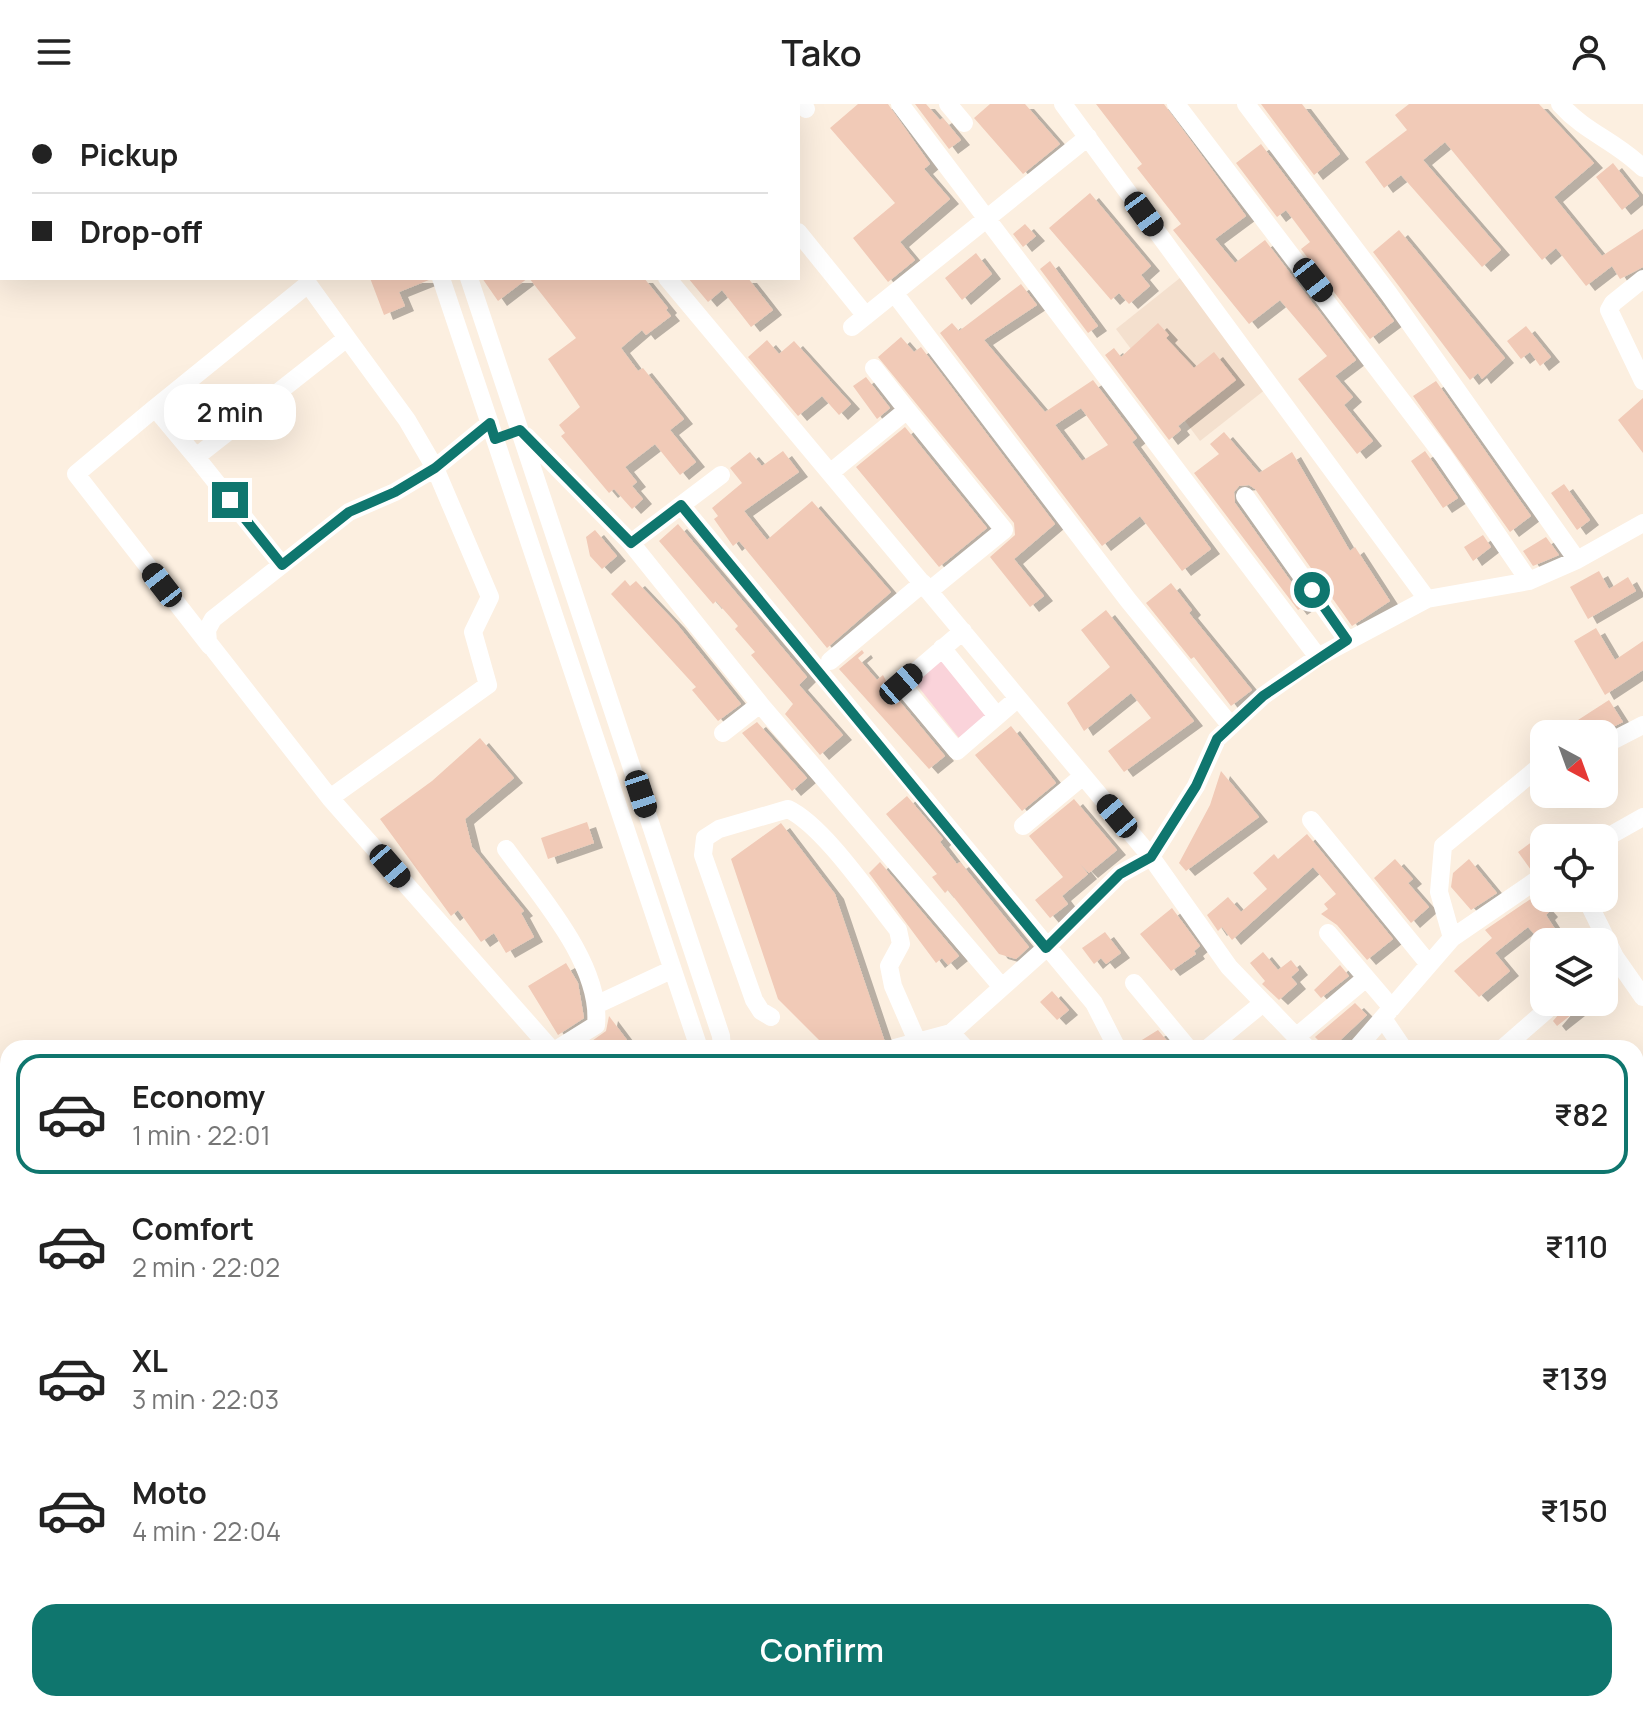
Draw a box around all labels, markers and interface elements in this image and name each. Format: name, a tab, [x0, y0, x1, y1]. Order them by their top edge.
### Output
text: Tako	[781, 28, 862, 77]
icon: menu	[32, 30, 76, 74]
icon: person	[1567, 30, 1611, 74]
text: Pickup	[80, 134, 178, 175]
car	[1120, 188, 1168, 240]
text: Drop-off	[80, 211, 202, 252]
car	[1289, 254, 1337, 306]
callout: 2 min	[164, 384, 296, 440]
text: 2 min	[197, 394, 263, 430]
route end	[212, 482, 248, 518]
car	[138, 559, 186, 611]
route start	[1294, 572, 1330, 608]
car	[875, 659, 927, 709]
north arrow	[1530, 720, 1618, 808]
map controls	[1530, 720, 1618, 1016]
car	[622, 767, 660, 821]
car	[1092, 790, 1142, 842]
button: locate	[1530, 824, 1618, 912]
car	[365, 840, 415, 892]
button: layers	[1530, 928, 1618, 1016]
text: Economy	[132, 1076, 265, 1117]
icon: car	[36, 1078, 108, 1150]
text: ₹82	[1554, 1094, 1608, 1135]
text: 1 min · 22:01	[132, 1117, 271, 1153]
text: Comfort	[132, 1208, 254, 1249]
icon: car	[36, 1210, 108, 1282]
text: ₹110	[1545, 1226, 1608, 1267]
text: 2 min · 22:02	[132, 1249, 280, 1285]
text: XL	[132, 1340, 168, 1381]
icon: car	[36, 1342, 108, 1414]
text: ₹139	[1541, 1358, 1608, 1399]
text: 3 min · 22:03	[132, 1381, 279, 1417]
text: Moto	[132, 1472, 207, 1513]
icon: car	[36, 1474, 108, 1546]
text: ₹150	[1540, 1490, 1608, 1531]
text: 4 min · 22:04	[132, 1513, 281, 1549]
button: Confirm	[32, 1604, 1612, 1696]

